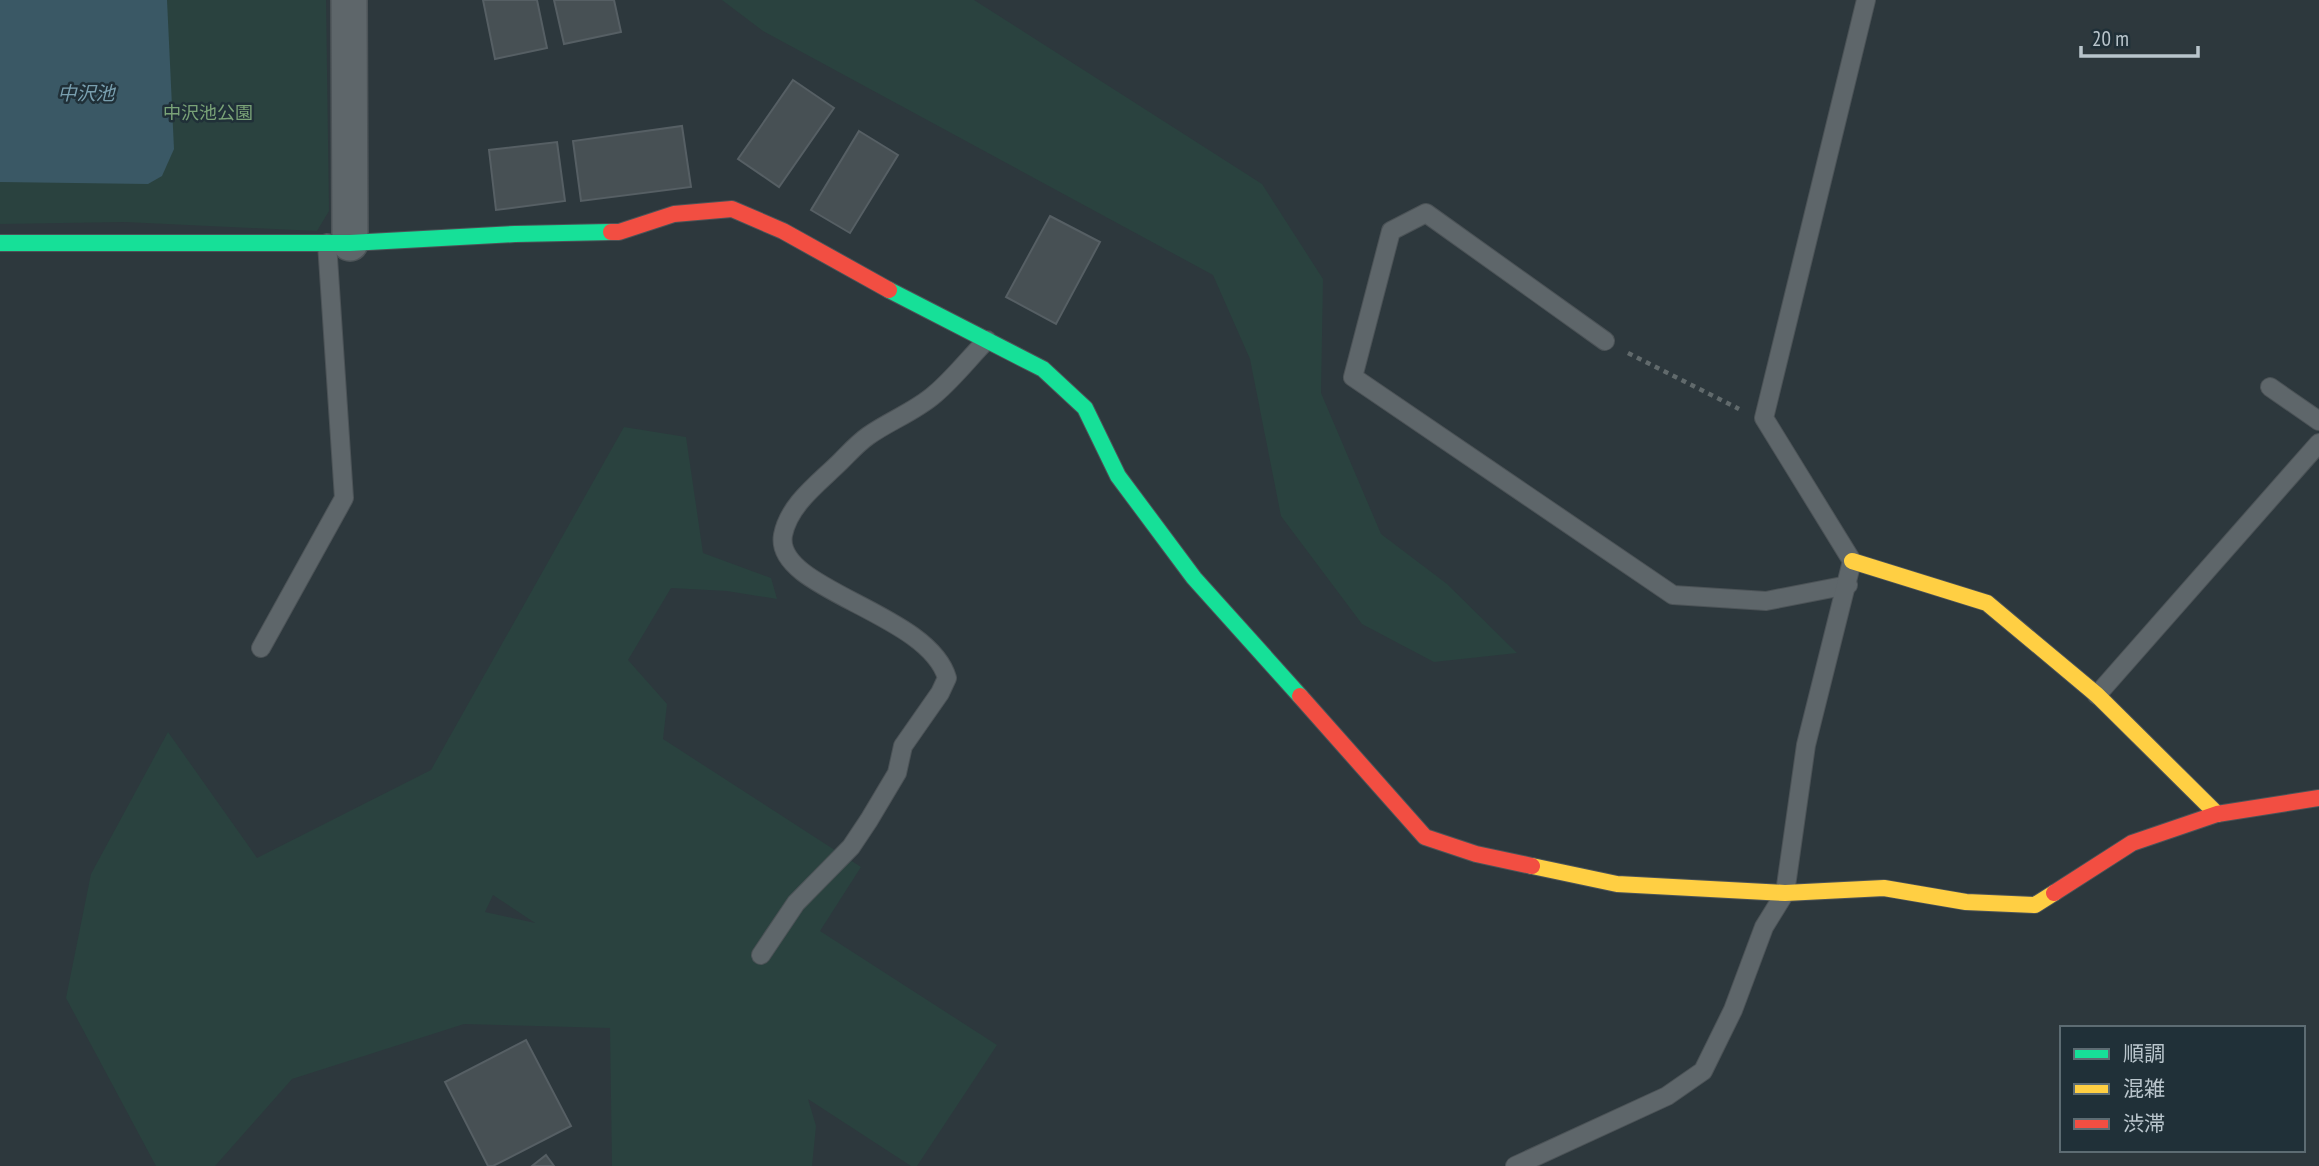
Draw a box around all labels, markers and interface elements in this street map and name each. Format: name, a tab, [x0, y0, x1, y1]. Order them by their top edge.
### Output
scale bar	[2081, 14, 2198, 58]
text: 20 m	[2092, 25, 2129, 52]
water label: 中沢池	[57, 81, 116, 105]
park label: 中沢池公園	[163, 101, 253, 124]
legend	[2060, 1026, 2305, 1152]
text: 順調	[2123, 1040, 2165, 1067]
text: 混雑	[2123, 1075, 2165, 1102]
text: 渋滞	[2123, 1110, 2165, 1137]

